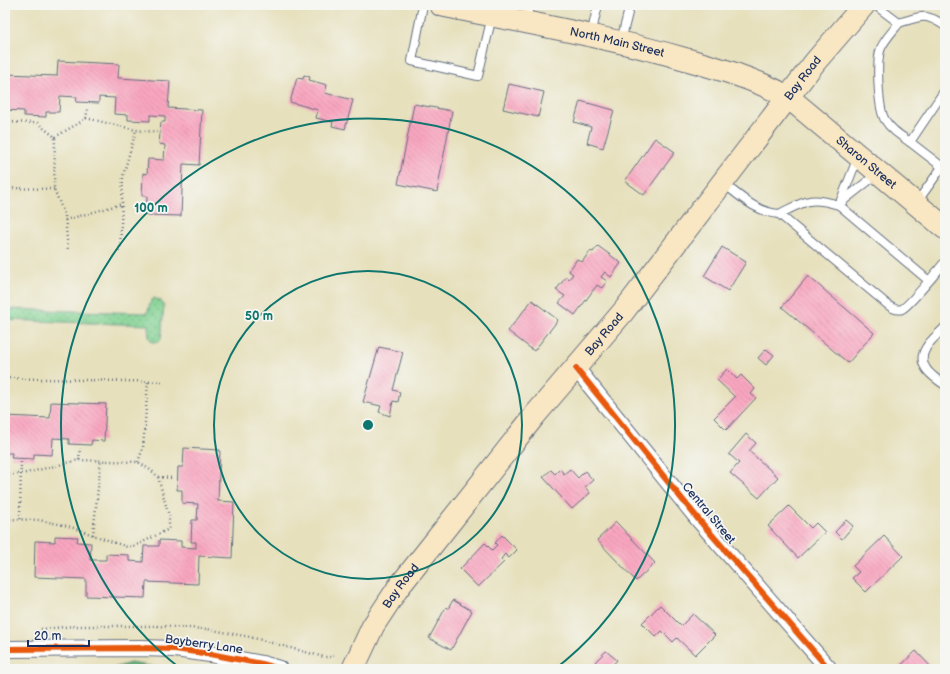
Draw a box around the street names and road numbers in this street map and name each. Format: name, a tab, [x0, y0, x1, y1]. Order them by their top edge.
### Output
street label: North Main Street	[568, 24, 666, 61]
street label: Bay Road	[781, 53, 825, 104]
street label: Sharon Street	[833, 133, 900, 193]
street label: Bay Road	[582, 310, 627, 359]
street label: Central Street	[679, 480, 739, 547]
street label: Bay Road	[380, 561, 422, 612]
street label: Bayberry Lane	[164, 632, 244, 657]

